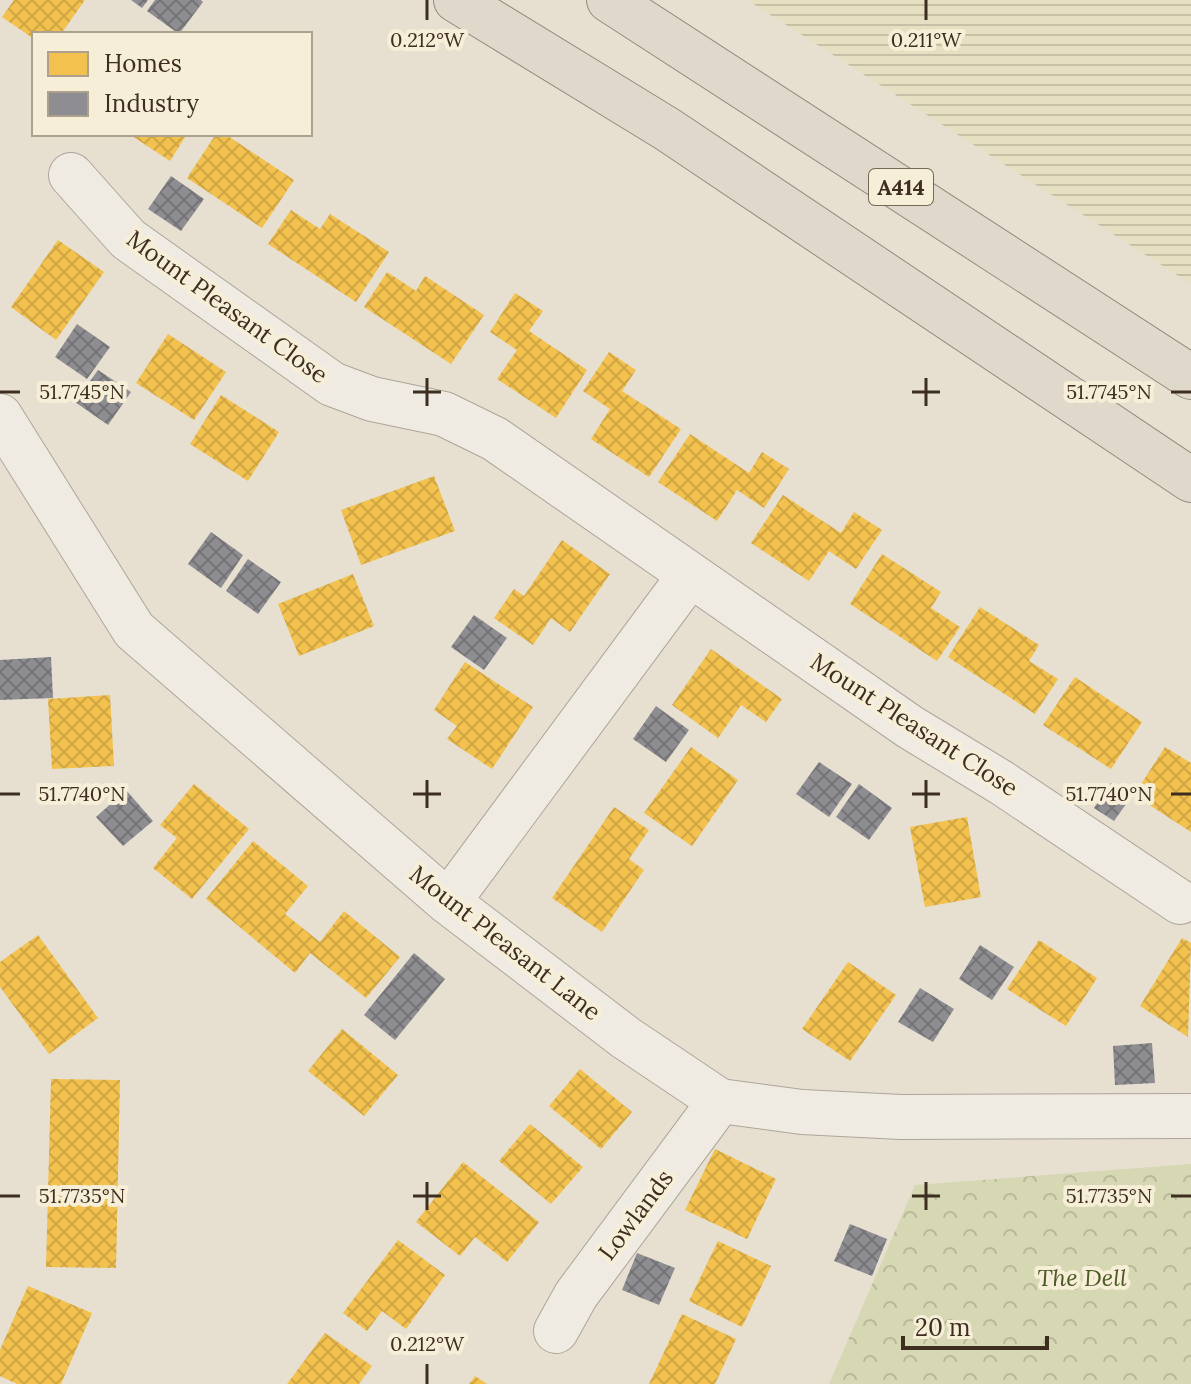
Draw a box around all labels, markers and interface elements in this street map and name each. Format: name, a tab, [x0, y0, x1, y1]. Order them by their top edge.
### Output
text: 0.212°W	[390, 27, 465, 52]
text: 0.211°W	[891, 27, 962, 52]
legend	[32, 32, 312, 136]
text: Homes	[104, 48, 182, 79]
text: Industry	[104, 88, 199, 119]
road number: A414	[869, 169, 933, 205]
street label: Mount Pleasant Close	[121, 223, 334, 390]
text: 51.7745°N	[39, 379, 125, 404]
text: 51.7745°N	[1066, 379, 1152, 404]
street label: Mount Pleasant Close	[805, 646, 1024, 803]
text: 51.7740°N	[38, 781, 126, 806]
text: 51.7740°N	[1065, 781, 1153, 806]
street label: Mount Pleasant Lane	[403, 858, 607, 1027]
street label: Lowlands	[591, 1163, 680, 1266]
text: 51.7735°N	[39, 1183, 125, 1208]
text: 51.7735°N	[1066, 1183, 1152, 1208]
park label: The Dell	[1037, 1262, 1127, 1293]
scale bar	[903, 1300, 1047, 1350]
text: 20 m	[915, 1312, 971, 1343]
text: 0.212°W	[390, 1331, 465, 1356]

